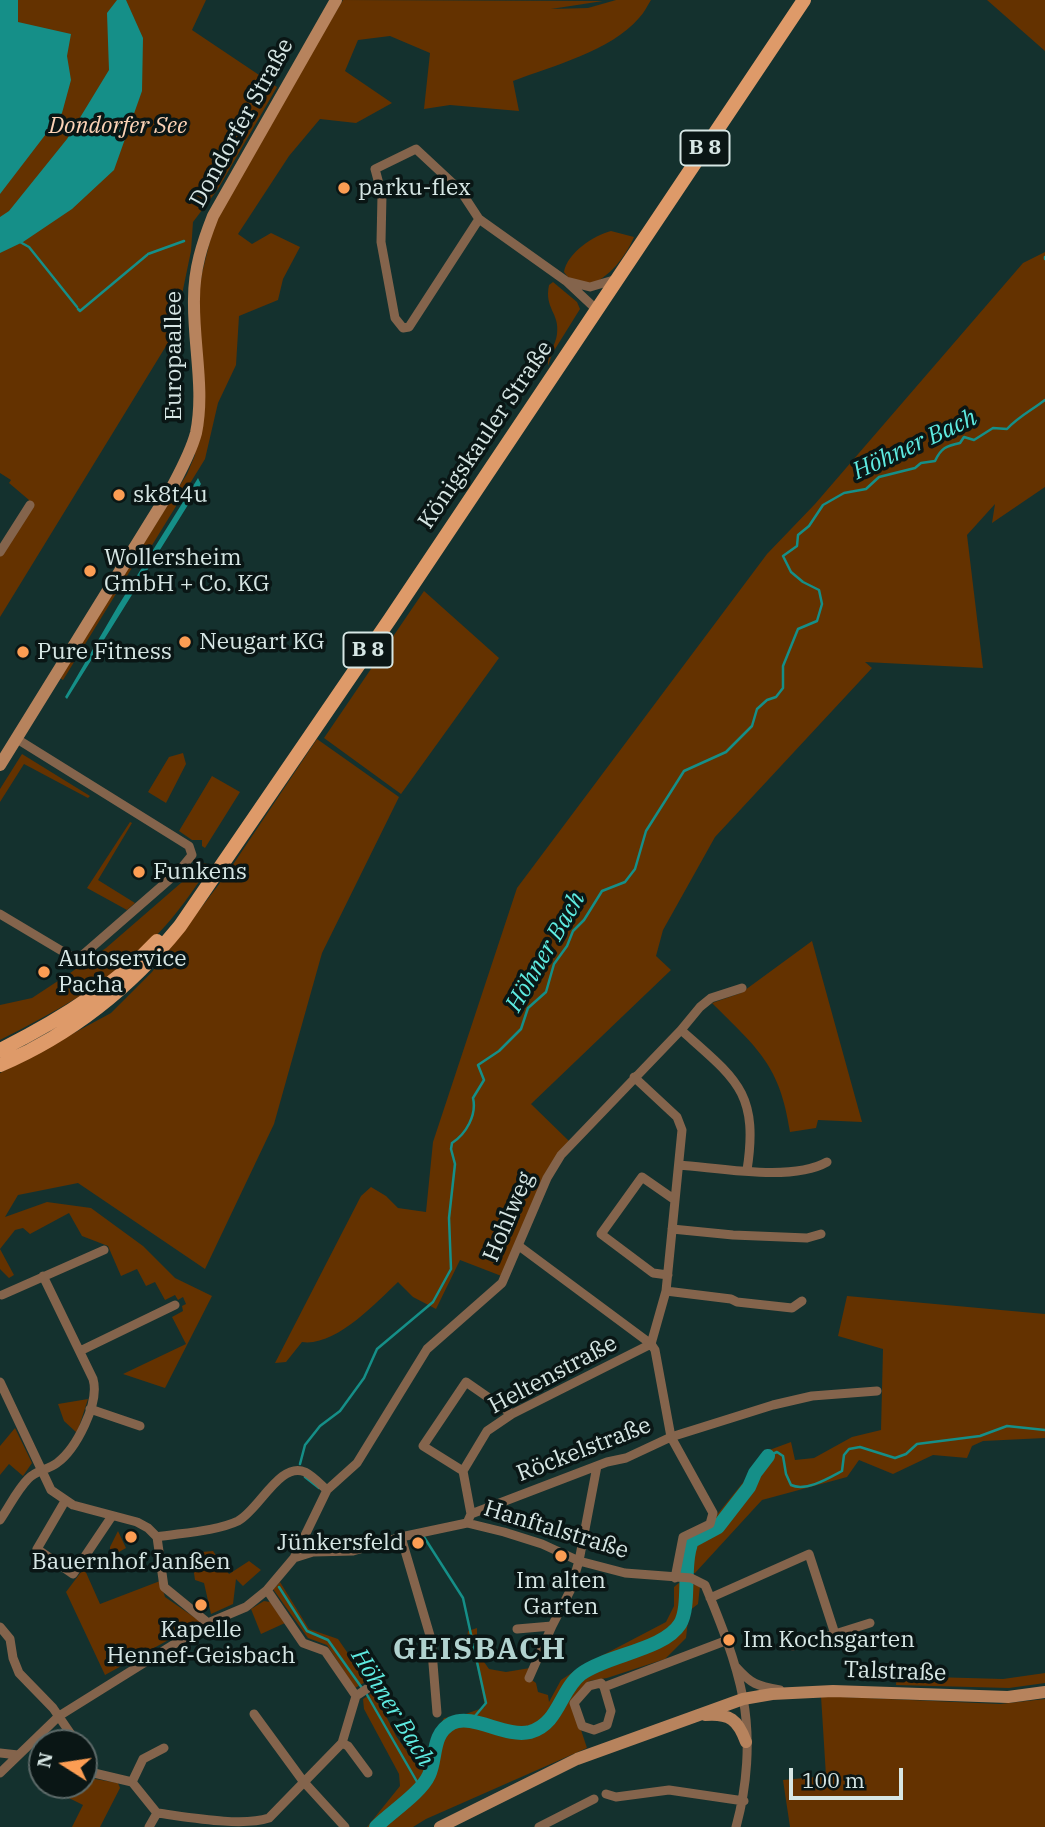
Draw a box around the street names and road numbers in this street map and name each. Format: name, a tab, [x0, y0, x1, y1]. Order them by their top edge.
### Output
street label: Dondorfer Straße	[184, 34, 300, 212]
road number: B 8	[680, 130, 730, 166]
street label: Europaallee	[160, 291, 188, 421]
street label: Königskauler Straße	[413, 336, 559, 534]
road number: B 8	[344, 632, 392, 668]
street label: Hohlweg	[478, 1168, 540, 1266]
street label: Heltenstraße	[484, 1330, 622, 1420]
street label: Röckelstraße	[513, 1412, 655, 1488]
street label: Hanftalstraße	[480, 1495, 632, 1565]
street label: Talstraße	[843, 1656, 947, 1688]

